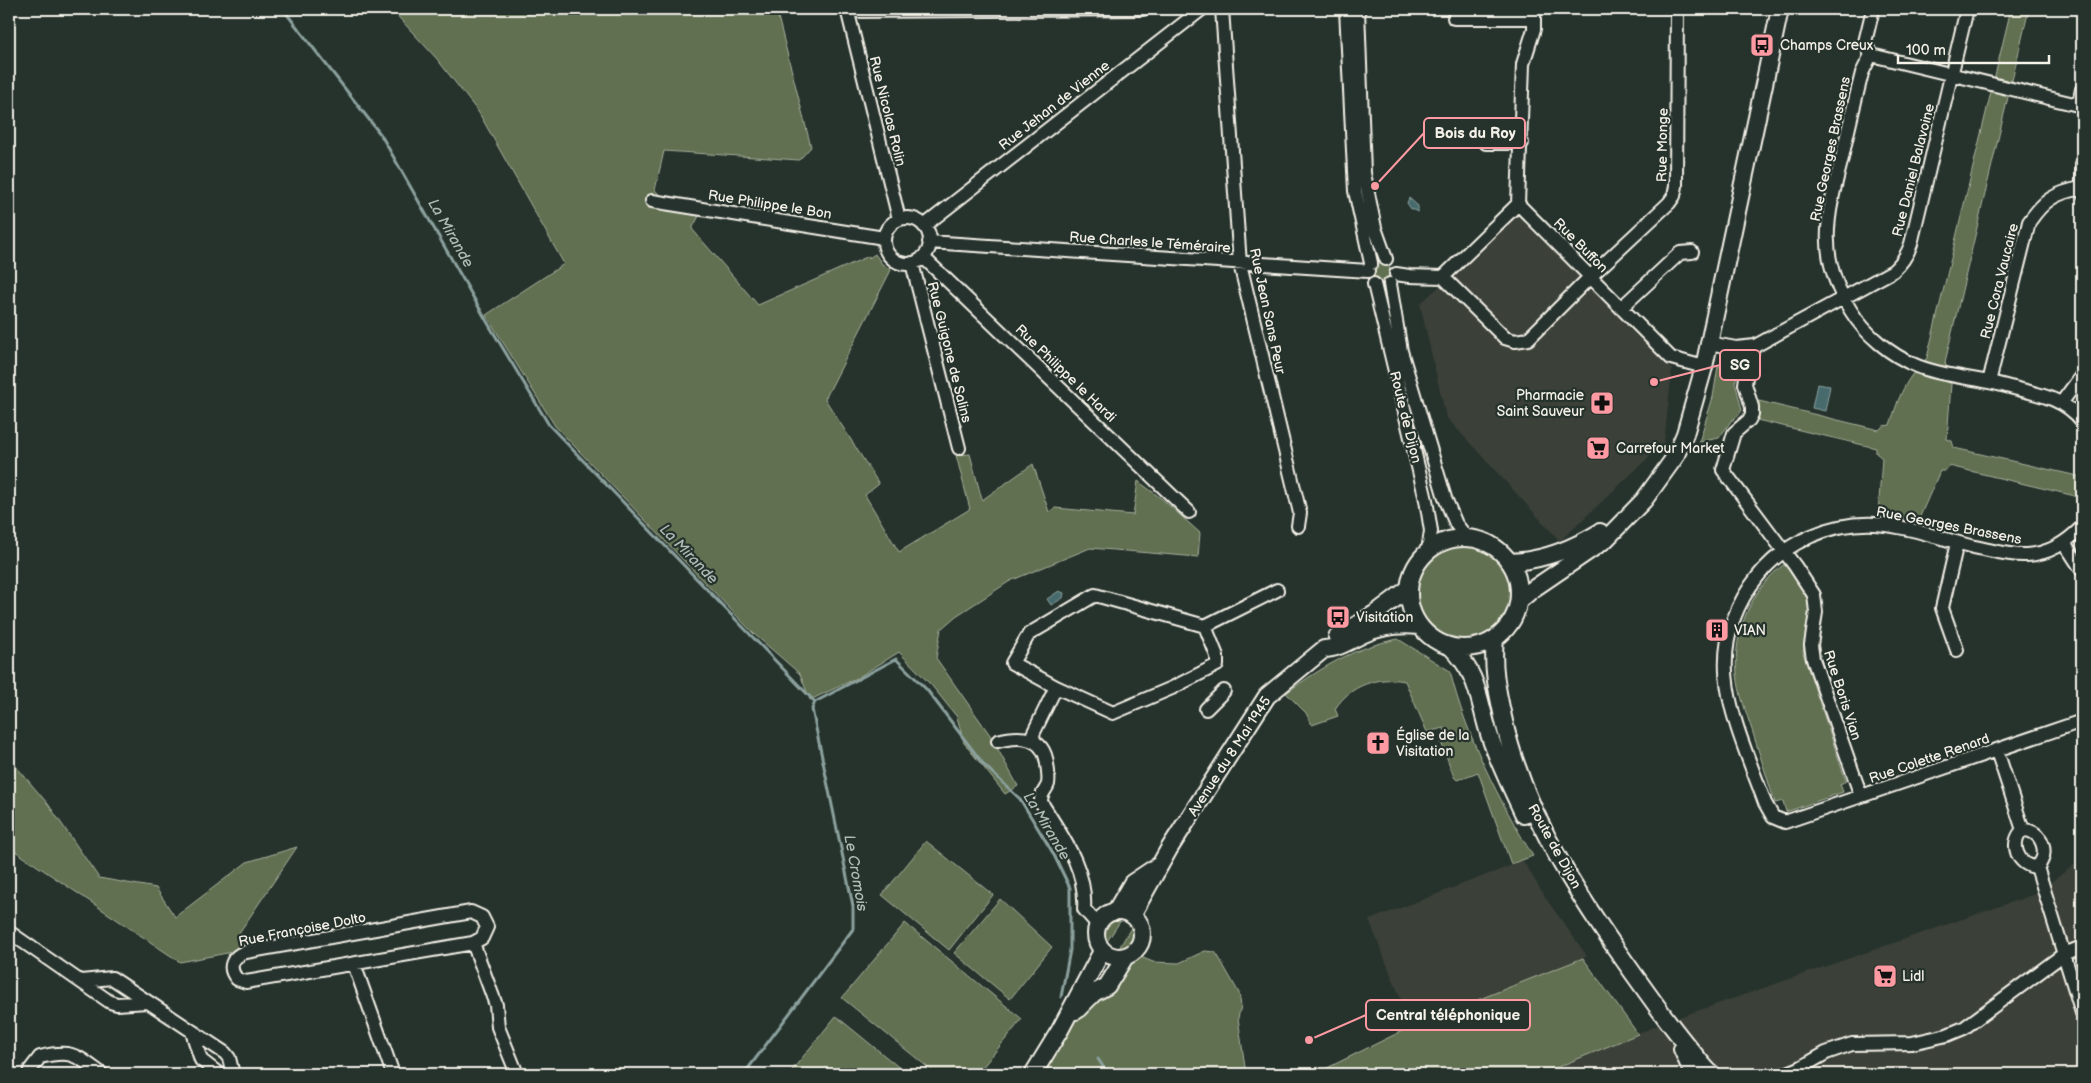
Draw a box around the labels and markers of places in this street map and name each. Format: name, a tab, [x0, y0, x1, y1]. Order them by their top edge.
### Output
bus stop icon: Champs Creux	[1749, 32, 1775, 58]
place label: Champs Creux	[1780, 37, 1874, 54]
callout: Bois du Roy	[1424, 118, 1525, 148]
callout: SG	[1720, 350, 1760, 380]
place label: Pharmacie Saint Sauveur	[1497, 387, 1585, 420]
pharmacy icon: Pharmacie Saint Sauveur	[1589, 390, 1615, 416]
supermarket icon: Carrefour Market	[1585, 435, 1611, 461]
place label: Carrefour Market	[1616, 440, 1725, 457]
bus stop icon: Visitation	[1325, 604, 1351, 630]
place label: Visitation	[1356, 609, 1413, 626]
building icon: VIAN	[1704, 617, 1730, 643]
place label: VIAN	[1734, 622, 1766, 639]
place label: Église de la Visitation	[1396, 726, 1470, 760]
church icon: Église de la Visitation	[1365, 730, 1391, 756]
supermarket icon: Lidl	[1872, 963, 1898, 989]
place label: Lidl	[1902, 968, 1924, 985]
callout: Central téléphonique	[1366, 1000, 1530, 1030]

